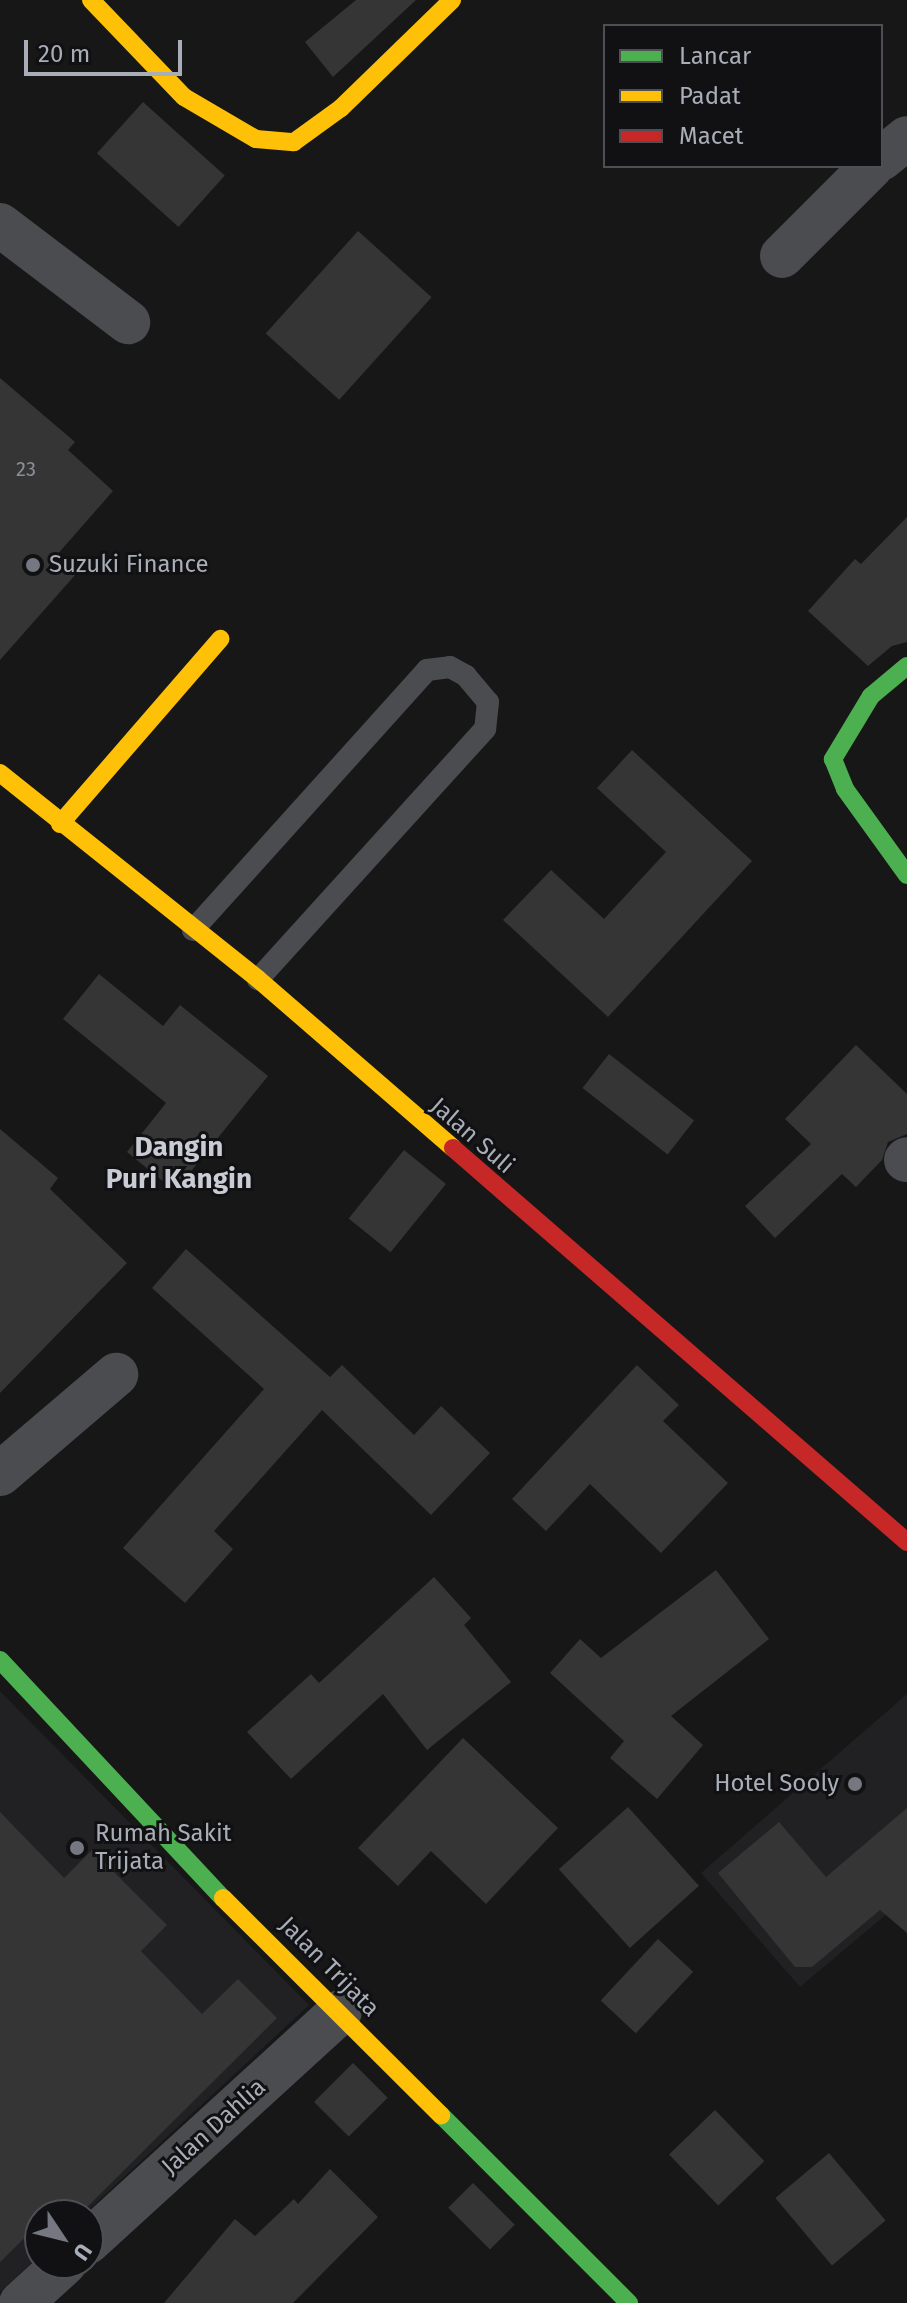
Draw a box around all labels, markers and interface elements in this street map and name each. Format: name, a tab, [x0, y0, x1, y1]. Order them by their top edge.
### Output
scale bar	[28, 24, 186, 74]
legend	[603, 24, 883, 168]
text: 20 m	[38, 40, 90, 68]
text: Lancar	[679, 42, 751, 70]
text: Padat	[679, 82, 741, 110]
text: Macet	[679, 122, 743, 150]
house number: 23	[16, 457, 36, 481]
place label: Suzuki Finance	[49, 551, 209, 579]
marker: Suzuki Finance	[24, 556, 42, 574]
street label: Jalan Suli	[424, 1092, 520, 1180]
district label: Dangin Puri Kangin	[106, 1130, 252, 1196]
place label: Hotel Sooly	[714, 1770, 839, 1798]
marker: Hotel Sooly	[846, 1775, 864, 1793]
place label: Rumah Sakit Trijata	[95, 1820, 231, 1876]
marker: Rumah Sakit Trijata	[66, 1837, 88, 1859]
street label: Jalan Trijata	[273, 1911, 385, 2023]
street label: Jalan Dahlia	[156, 2073, 272, 2181]
north arrow	[24, 2199, 104, 2279]
text: U	[67, 2238, 98, 2266]

